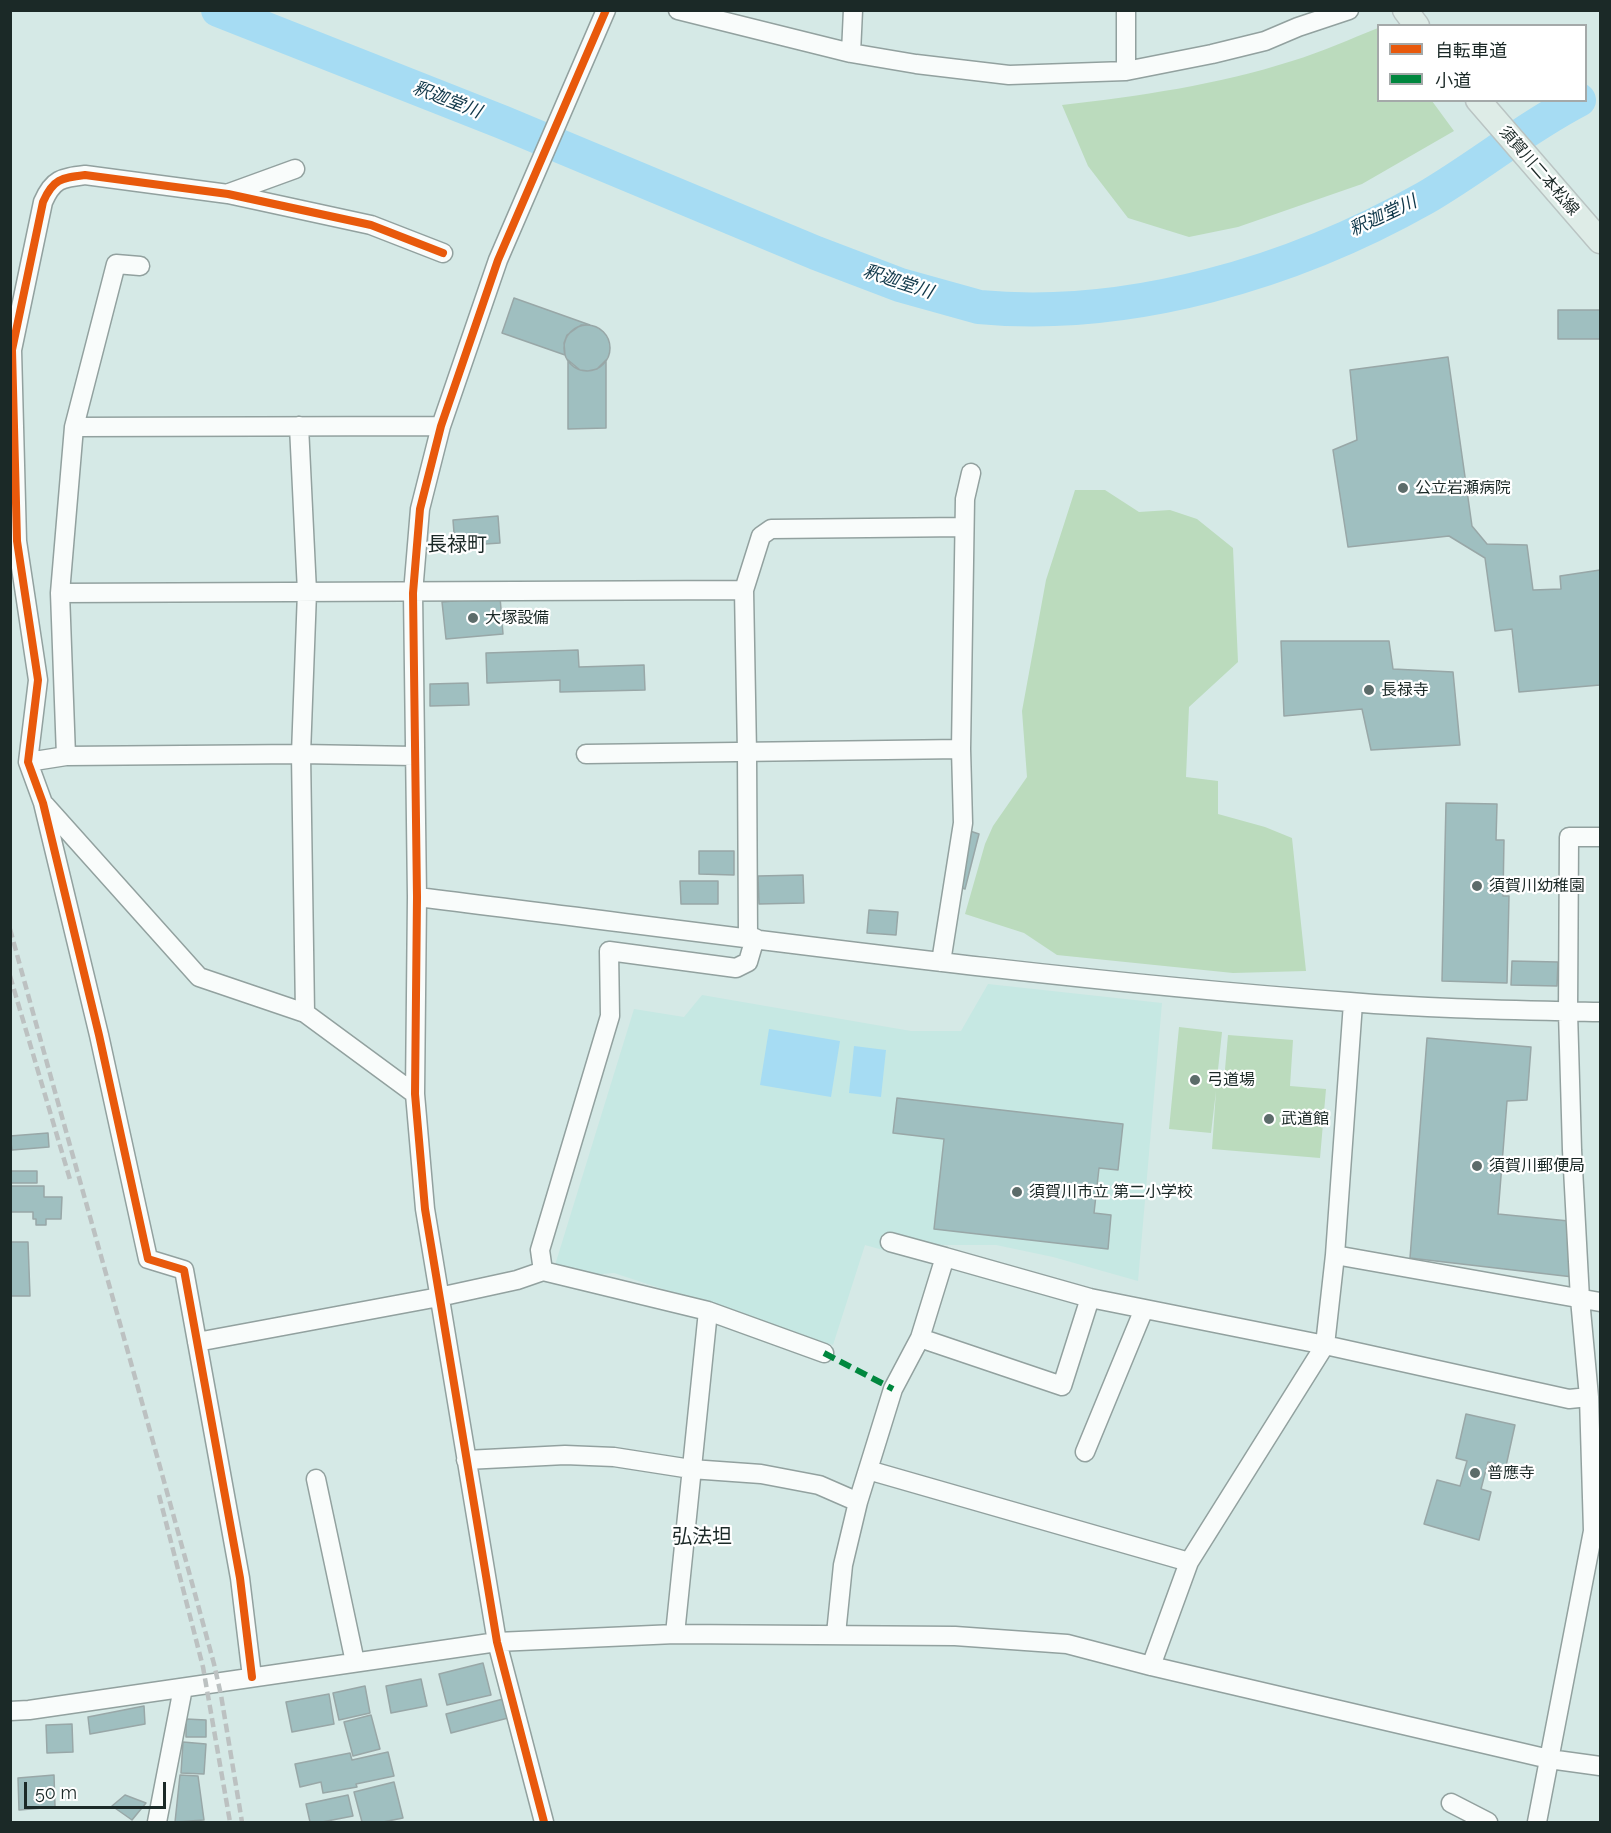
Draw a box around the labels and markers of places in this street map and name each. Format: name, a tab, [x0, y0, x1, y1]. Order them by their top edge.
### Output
place label: 公立岩瀬病院	[1415, 478, 1511, 498]
marker: 公立岩瀬病院	[1396, 481, 1410, 495]
place label: 大塚設備	[485, 608, 549, 628]
marker: 大塚設備	[466, 611, 480, 625]
place label: 長禄寺	[1381, 680, 1429, 700]
marker: 長禄寺	[1362, 683, 1376, 697]
place label: 須賀川幼稚園	[1489, 876, 1585, 896]
marker: 須賀川幼稚園	[1470, 879, 1484, 893]
place label: 弓道場	[1207, 1070, 1255, 1090]
marker: 弓道場	[1188, 1073, 1202, 1087]
place label: 武道館	[1281, 1109, 1329, 1129]
marker: 武道館	[1262, 1112, 1276, 1126]
place label: 須賀川郵便局	[1489, 1156, 1585, 1176]
marker: 須賀川郵便局	[1470, 1159, 1484, 1173]
place label: 須賀川市立 第二小学校	[1029, 1182, 1193, 1202]
marker: 須賀川市立 第二小学校	[1010, 1185, 1024, 1199]
place label: 普應寺	[1487, 1463, 1535, 1483]
marker: 普應寺	[1468, 1466, 1482, 1480]

